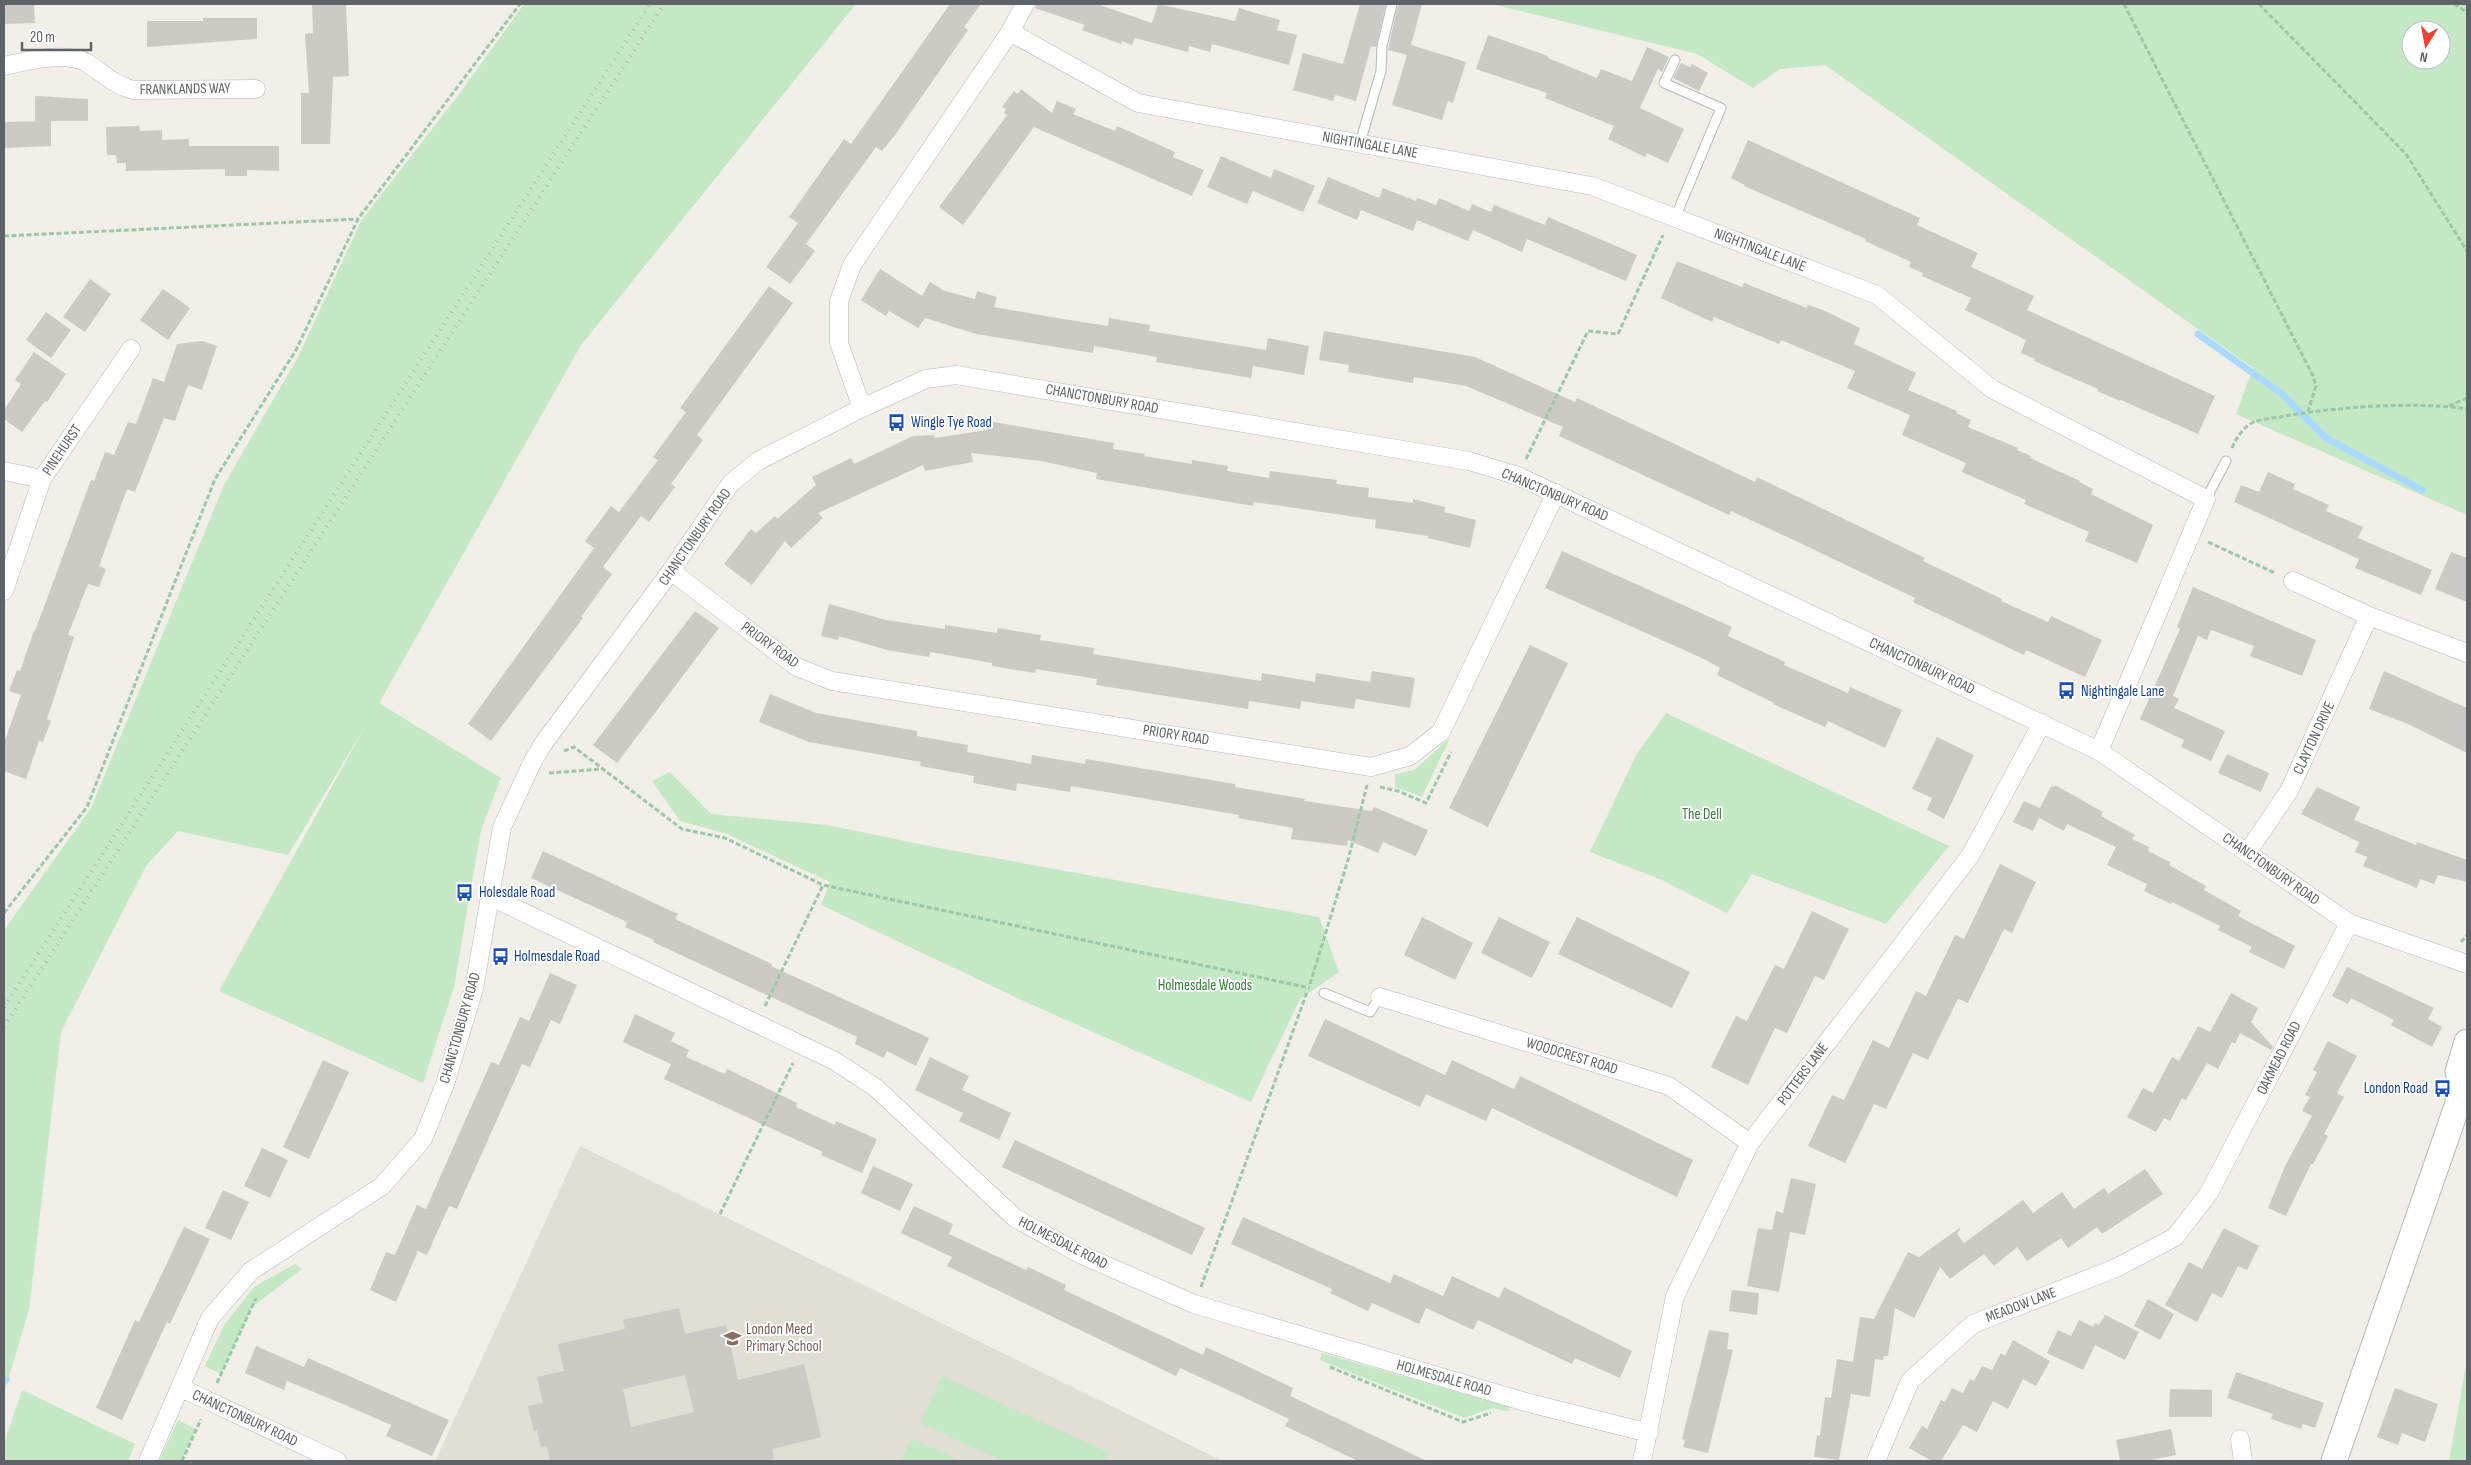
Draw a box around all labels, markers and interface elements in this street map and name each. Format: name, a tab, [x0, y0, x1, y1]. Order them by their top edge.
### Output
scale bar	[22, 20, 91, 52]
north arrow	[2401, 20, 2451, 70]
text: 20 m	[30, 28, 55, 47]
text: N	[2418, 48, 2429, 66]
street label: FRANKLANDS WAY	[139, 79, 231, 99]
street label: NIGHTINGALE LANE	[1321, 127, 1419, 163]
street label: NIGHTINGALE LANE	[1712, 224, 1808, 276]
street label: CHANCTONBURY ROAD	[1044, 380, 1160, 418]
bus stop icon: Wingle Tye Road	[887, 412, 907, 432]
place label: Wingle Tye Road	[911, 413, 992, 432]
street label: PINEHURST	[38, 421, 86, 479]
street label: CHANCTONBURY ROAD	[1499, 464, 1611, 526]
street label: CHANCTONBURY ROAD	[654, 485, 736, 589]
street label: PRIORY ROAD	[737, 618, 803, 672]
street label: CHANCTONBURY ROAD	[1866, 633, 1978, 699]
bus stop icon: Nightingale Lane	[2057, 681, 2077, 701]
place label: Nightingale Lane	[2081, 682, 2164, 701]
street label: CLAYTON DRIVE	[2289, 698, 2339, 778]
street label: PRIORY ROAD	[1141, 720, 1211, 750]
park label: The Dell	[1682, 805, 1722, 824]
street label: CHANCTONBURY ROAD	[2219, 828, 2323, 910]
bus stop icon: Holesdale Road	[455, 882, 475, 902]
place label: Holesdale Road	[479, 883, 555, 902]
bus stop icon: Holmesdale Road	[490, 946, 510, 966]
place label: Holmesdale Road	[514, 947, 600, 966]
street label: CHANCTONBURY ROAD	[435, 970, 485, 1086]
park label: Holmesdale Woods	[1158, 976, 1252, 995]
street label: OAKMEAD ROAD	[2252, 1018, 2306, 1098]
street label: WOODCREST ROAD	[1524, 1033, 1620, 1079]
street label: POTTERS LANE	[1773, 1039, 1833, 1109]
bus stop icon: London Road	[2432, 1078, 2452, 1098]
place label: London Road	[2364, 1079, 2428, 1098]
street label: HOLMESDALE ROAD	[1015, 1212, 1111, 1274]
street label: MEADOW LANE	[1983, 1283, 2059, 1327]
place label: London Meed Primary School	[746, 1320, 822, 1356]
school or university icon: London Meed Primary School	[722, 1328, 742, 1348]
street label: HOLMESDALE ROAD	[1394, 1355, 1494, 1401]
street label: CHANCTONBURY ROAD	[189, 1385, 301, 1451]

